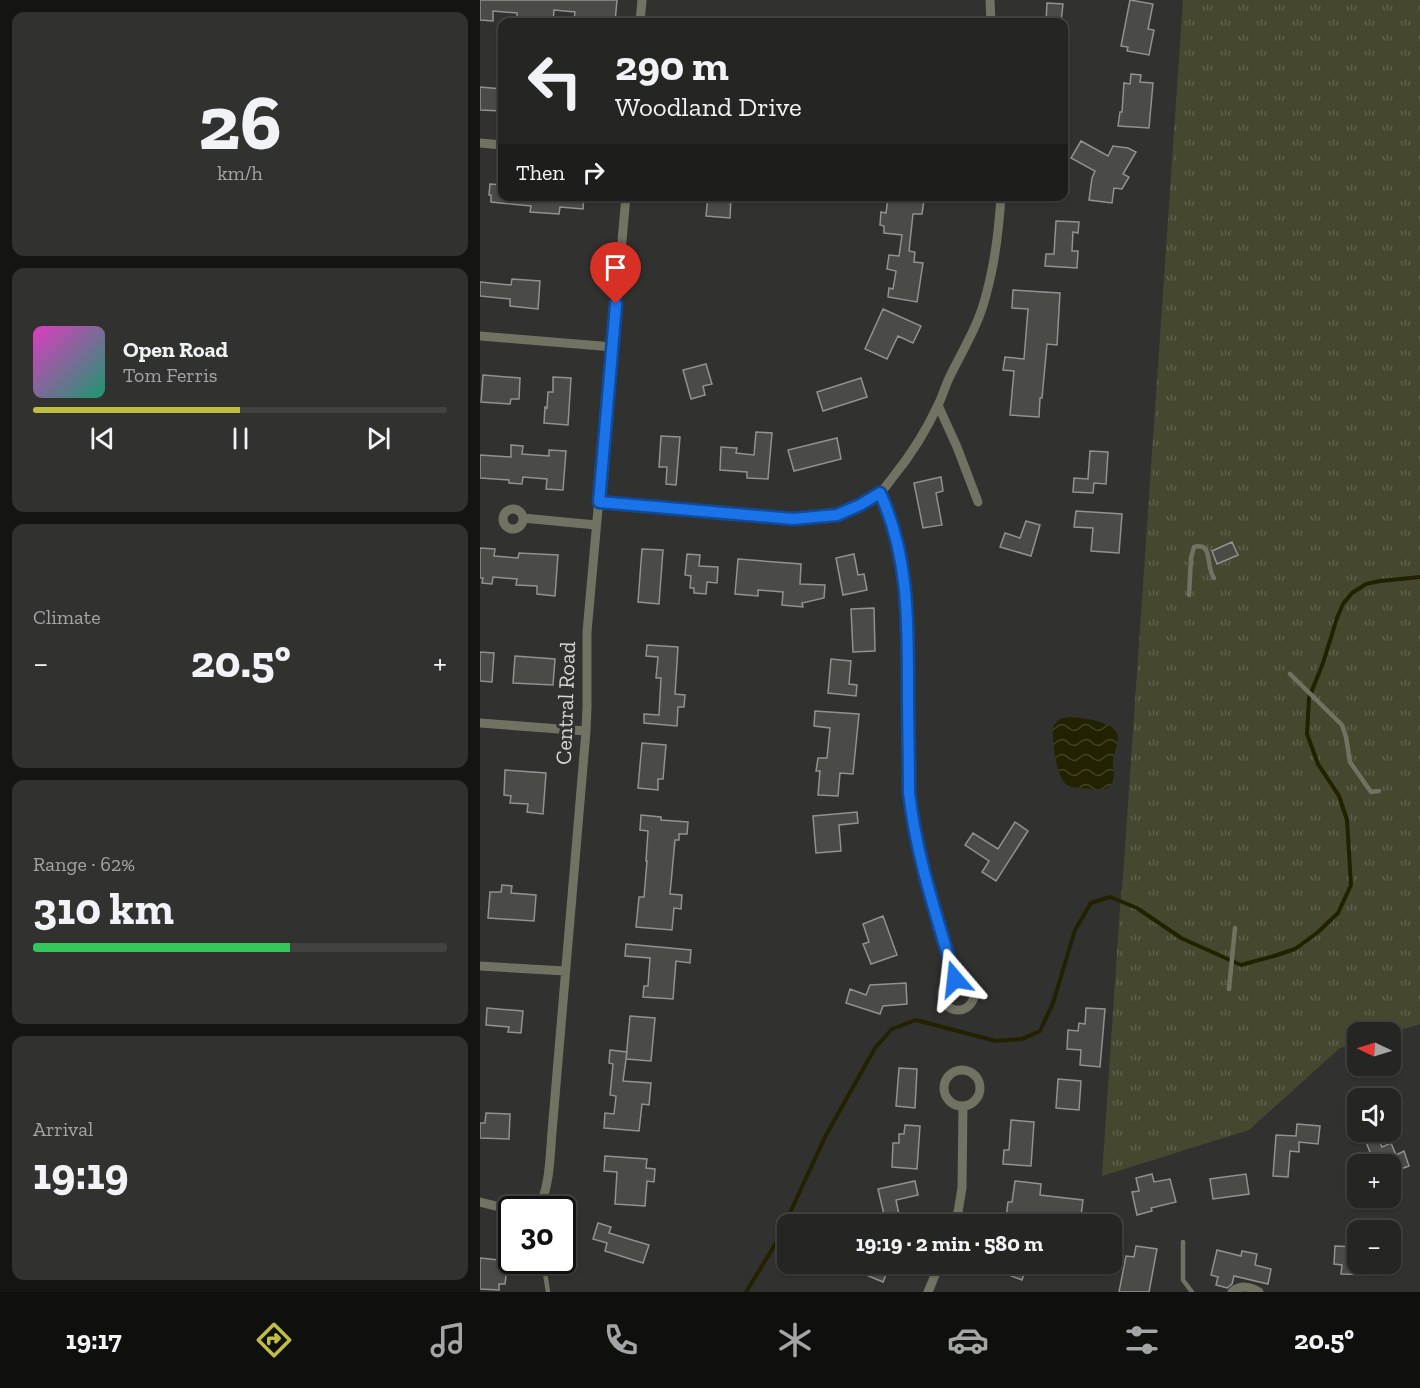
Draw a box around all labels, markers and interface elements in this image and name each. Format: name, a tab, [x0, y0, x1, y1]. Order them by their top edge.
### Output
text: 290 m	[615, 40, 729, 91]
icon: left	[516, 42, 594, 120]
text: 26	[198, 75, 282, 169]
text: Woodland Drive	[615, 91, 802, 123]
icon: right	[577, 156, 610, 189]
text: Then	[516, 159, 565, 186]
text: km/h	[217, 161, 263, 185]
pin	[590, 242, 641, 304]
icon: arrive	[599, 251, 632, 284]
text: Open Road	[123, 336, 228, 363]
text: Tom Ferris	[123, 363, 218, 387]
icon: previous	[86, 422, 119, 455]
icon: pause	[224, 422, 257, 455]
icon: next	[362, 422, 395, 455]
text: Climate	[33, 605, 101, 629]
text: 20.5°	[191, 635, 291, 689]
street label: Central Road	[550, 641, 581, 765]
text: −	[33, 643, 48, 682]
text: +	[433, 643, 447, 682]
text: Range · 62%	[33, 852, 135, 876]
text: 310 km	[33, 882, 174, 936]
position arrow	[923, 947, 987, 1011]
north arrow	[1347, 1022, 1401, 1076]
map controls	[1347, 1022, 1401, 1274]
button: sound	[1347, 1088, 1401, 1142]
text: Arrival	[33, 1117, 93, 1141]
text: 19:19	[33, 1147, 129, 1201]
button: +	[1347, 1154, 1401, 1208]
speed limit sign: 30	[498, 1196, 576, 1274]
button: −	[1347, 1220, 1401, 1274]
text: 19:19 · 2 min · 580 m	[856, 1230, 1043, 1257]
icon: directions	[253, 1319, 295, 1361]
icon: music	[427, 1319, 469, 1361]
icon: phone	[600, 1319, 642, 1361]
icon: climate	[774, 1319, 816, 1361]
icon: car	[947, 1319, 989, 1361]
icon: filters	[1121, 1319, 1163, 1361]
text: 19:17	[66, 1324, 122, 1356]
text: 20.5°	[1294, 1324, 1354, 1356]

